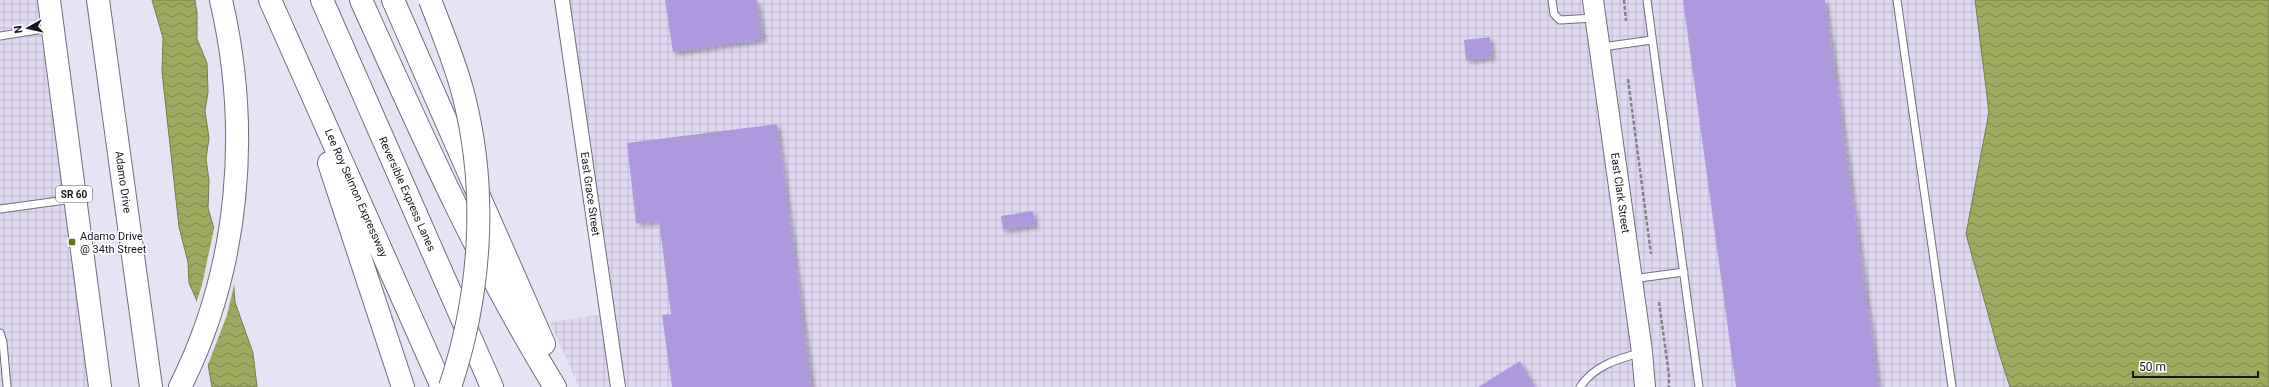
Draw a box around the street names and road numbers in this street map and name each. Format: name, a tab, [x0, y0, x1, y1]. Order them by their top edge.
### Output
street label: Lee Roy Selmon Expressway	[322, 127, 391, 260]
street label: Reversible Express Lanes	[376, 135, 438, 254]
street label: Adamo Drive	[112, 150, 134, 214]
street label: East Grace Street	[578, 151, 602, 237]
street label: East Clark Street	[1608, 152, 1632, 234]
road number: SR 60	[56, 186, 92, 202]

